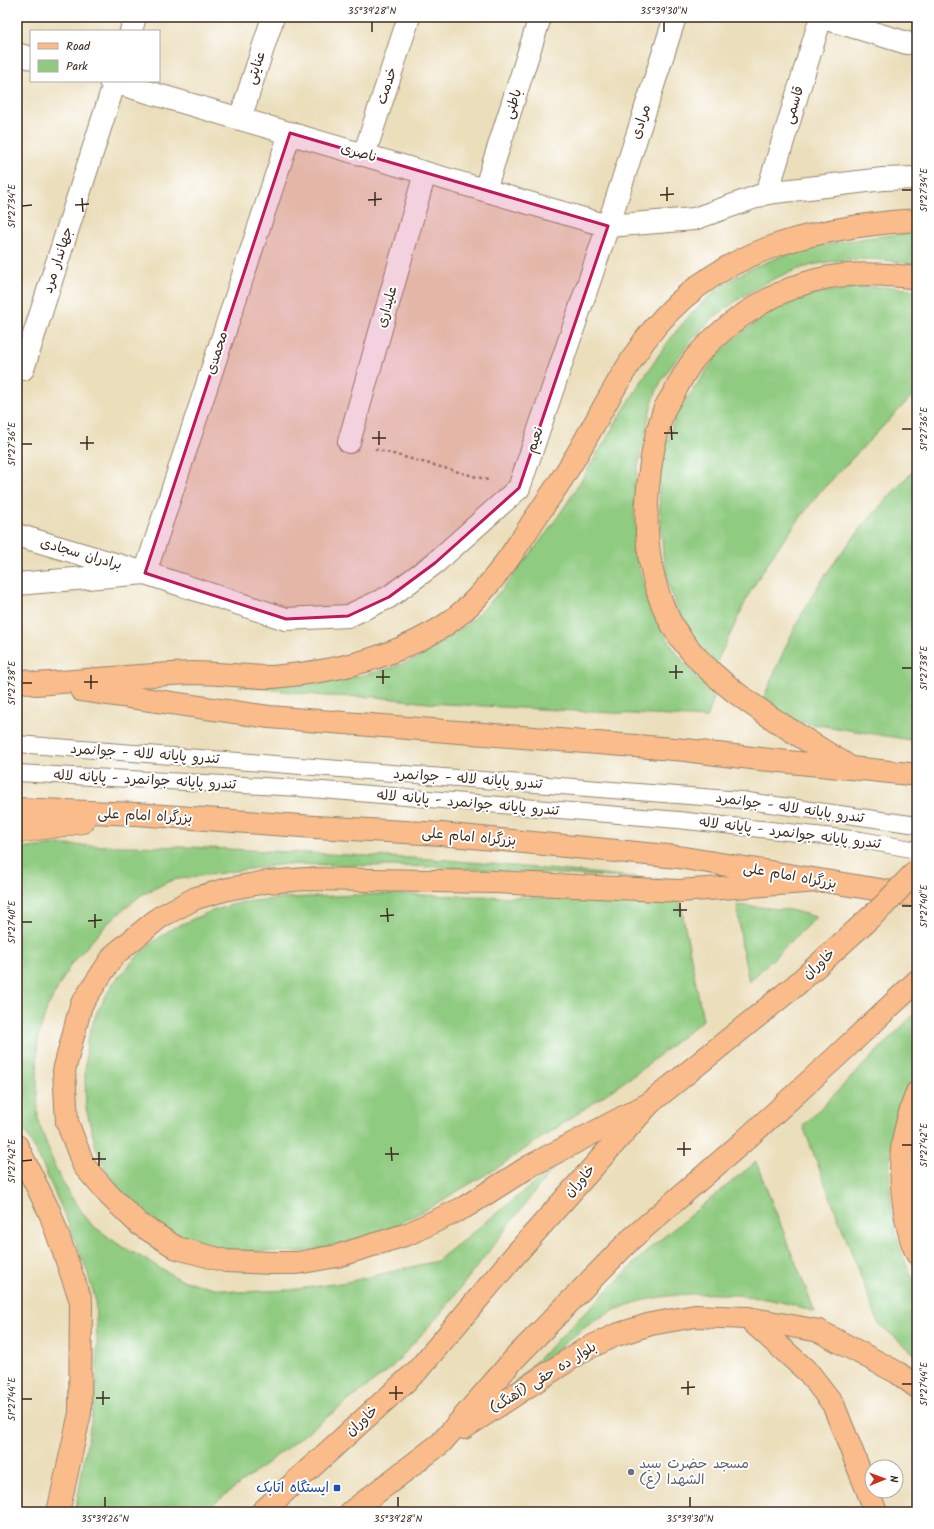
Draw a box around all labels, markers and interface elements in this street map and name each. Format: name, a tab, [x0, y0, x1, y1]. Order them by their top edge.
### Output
text: 35°39'28"N	[348, 3, 396, 19]
text: 35°39'30"N	[640, 3, 688, 19]
legend	[30, 30, 160, 82]
text: Road	[66, 37, 91, 56]
street label: عنایتی	[240, 49, 272, 87]
text: Park	[66, 57, 88, 76]
street label: خدمت	[371, 64, 403, 108]
street label: قاسمی	[778, 83, 810, 127]
street label: باطنی	[498, 86, 528, 122]
street label: مرادی	[625, 102, 657, 142]
street label: ناصری	[338, 137, 380, 169]
text: 51°27'34"E	[916, 167, 932, 212]
text: 51°27'34"E	[4, 183, 20, 228]
street label: جهاندار مرد	[37, 224, 79, 296]
street label: علیداری	[371, 283, 403, 331]
street label: محمدی	[200, 328, 234, 378]
text: 51°27'36"E	[916, 406, 932, 451]
text: 51°27'36"E	[4, 421, 20, 466]
street label: نعیم	[520, 424, 550, 456]
street label: برادران سجادی	[38, 532, 124, 576]
text: 51°27'38"E	[916, 645, 932, 690]
text: 51°27'38"E	[4, 660, 20, 705]
street label: تندرو پایانه لاله - جوانمرد	[70, 738, 221, 770]
street label: تندرو پایانه لاله - جوانمرد	[393, 763, 544, 795]
street label: تندرو پایانه جوانمرد - پایانه لاله	[53, 764, 238, 796]
street label: تندرو پایانه جوانمرد - پایانه لاله	[376, 784, 561, 822]
street label: تندرو پایانه لاله - جوانمرد	[714, 787, 867, 829]
street label: بزرگراه امام علی	[97, 803, 193, 829]
street label: تندرو پایانه جوانمرد - پایانه لاله	[698, 811, 883, 855]
street label: بزرگراه امام علی	[421, 822, 517, 852]
street label: بزرگراه امام علی	[742, 857, 838, 895]
text: 51°27'40"E	[916, 883, 932, 928]
text: 51°27'40"E	[4, 899, 20, 944]
street label: خاوران	[798, 943, 840, 985]
text: 51°27'42"E	[916, 1122, 932, 1167]
text: 51°27'42"E	[4, 1138, 20, 1183]
street label: خاوران	[559, 1160, 601, 1202]
street label: بلوار ده حقی (آهنگ)	[485, 1336, 601, 1420]
text: 51°27'44"E	[916, 1361, 932, 1406]
text: 51°27'44"E	[4, 1376, 20, 1421]
street label: خاوران	[341, 1400, 383, 1442]
place label: مسجد حضرت سید الشهدا (ع)	[639, 1453, 749, 1491]
north arrow	[864, 1459, 904, 1499]
marker: مسجد حضرت سید الشهدا (ع)	[626, 1467, 636, 1477]
text: N	[884, 1475, 902, 1483]
place label: ایستگاه اتابک	[256, 1477, 329, 1499]
marker: ایستگاه اتابک	[332, 1483, 342, 1493]
text: 35°39'26"N	[81, 1511, 129, 1527]
text: 35°39'28"N	[374, 1511, 422, 1527]
text: 35°39'30"N	[666, 1511, 714, 1527]

